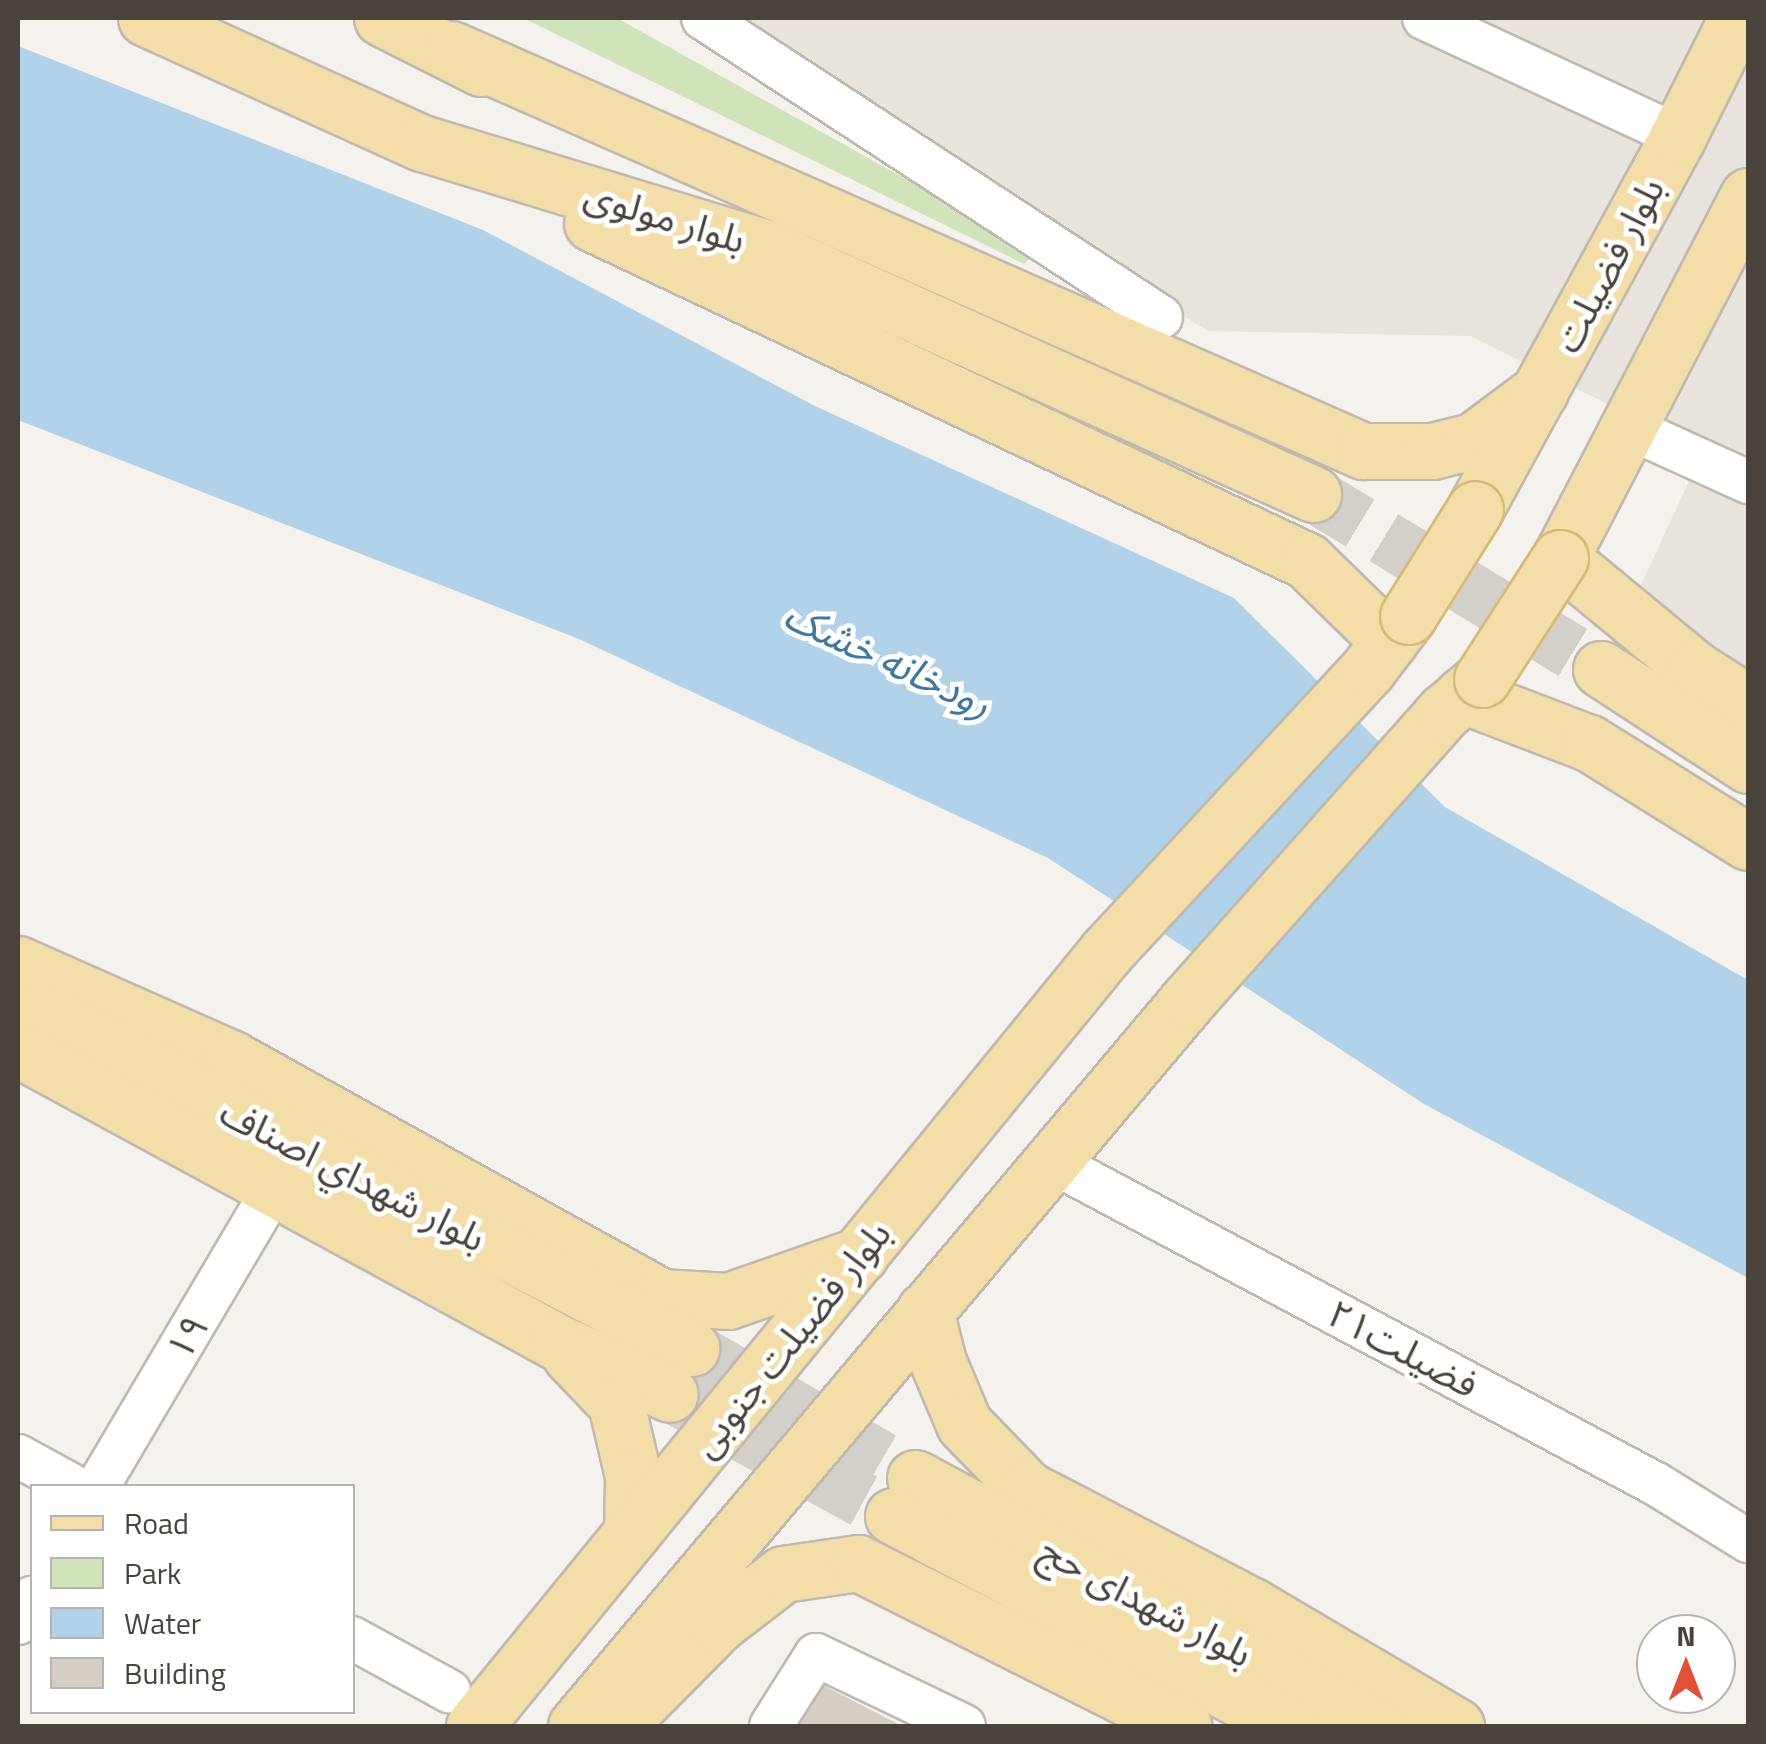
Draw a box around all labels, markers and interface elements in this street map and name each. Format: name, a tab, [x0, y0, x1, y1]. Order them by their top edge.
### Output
street label: بلوار فضیلت	[1544, 170, 1674, 360]
street label: بلوار مولوی	[579, 171, 751, 263]
water label: رودخانه خشک	[777, 590, 999, 728]
street label: بلوار شهداي اصناف	[213, 1089, 493, 1261]
street label: بلوار فضیلت جنوبی	[682, 1212, 900, 1466]
street label: فضیلت۲۱	[1320, 1290, 1486, 1408]
street label: ۱۹	[156, 1307, 218, 1367]
legend	[30, 1484, 355, 1714]
text: Road	[124, 1500, 189, 1546]
street label: بلوار شهدای حج	[1032, 1527, 1260, 1677]
text: Park	[124, 1550, 181, 1596]
text: Water	[124, 1600, 201, 1646]
north arrow	[1636, 1614, 1736, 1714]
text: N	[1676, 1614, 1696, 1657]
text: Building	[124, 1650, 226, 1696]

